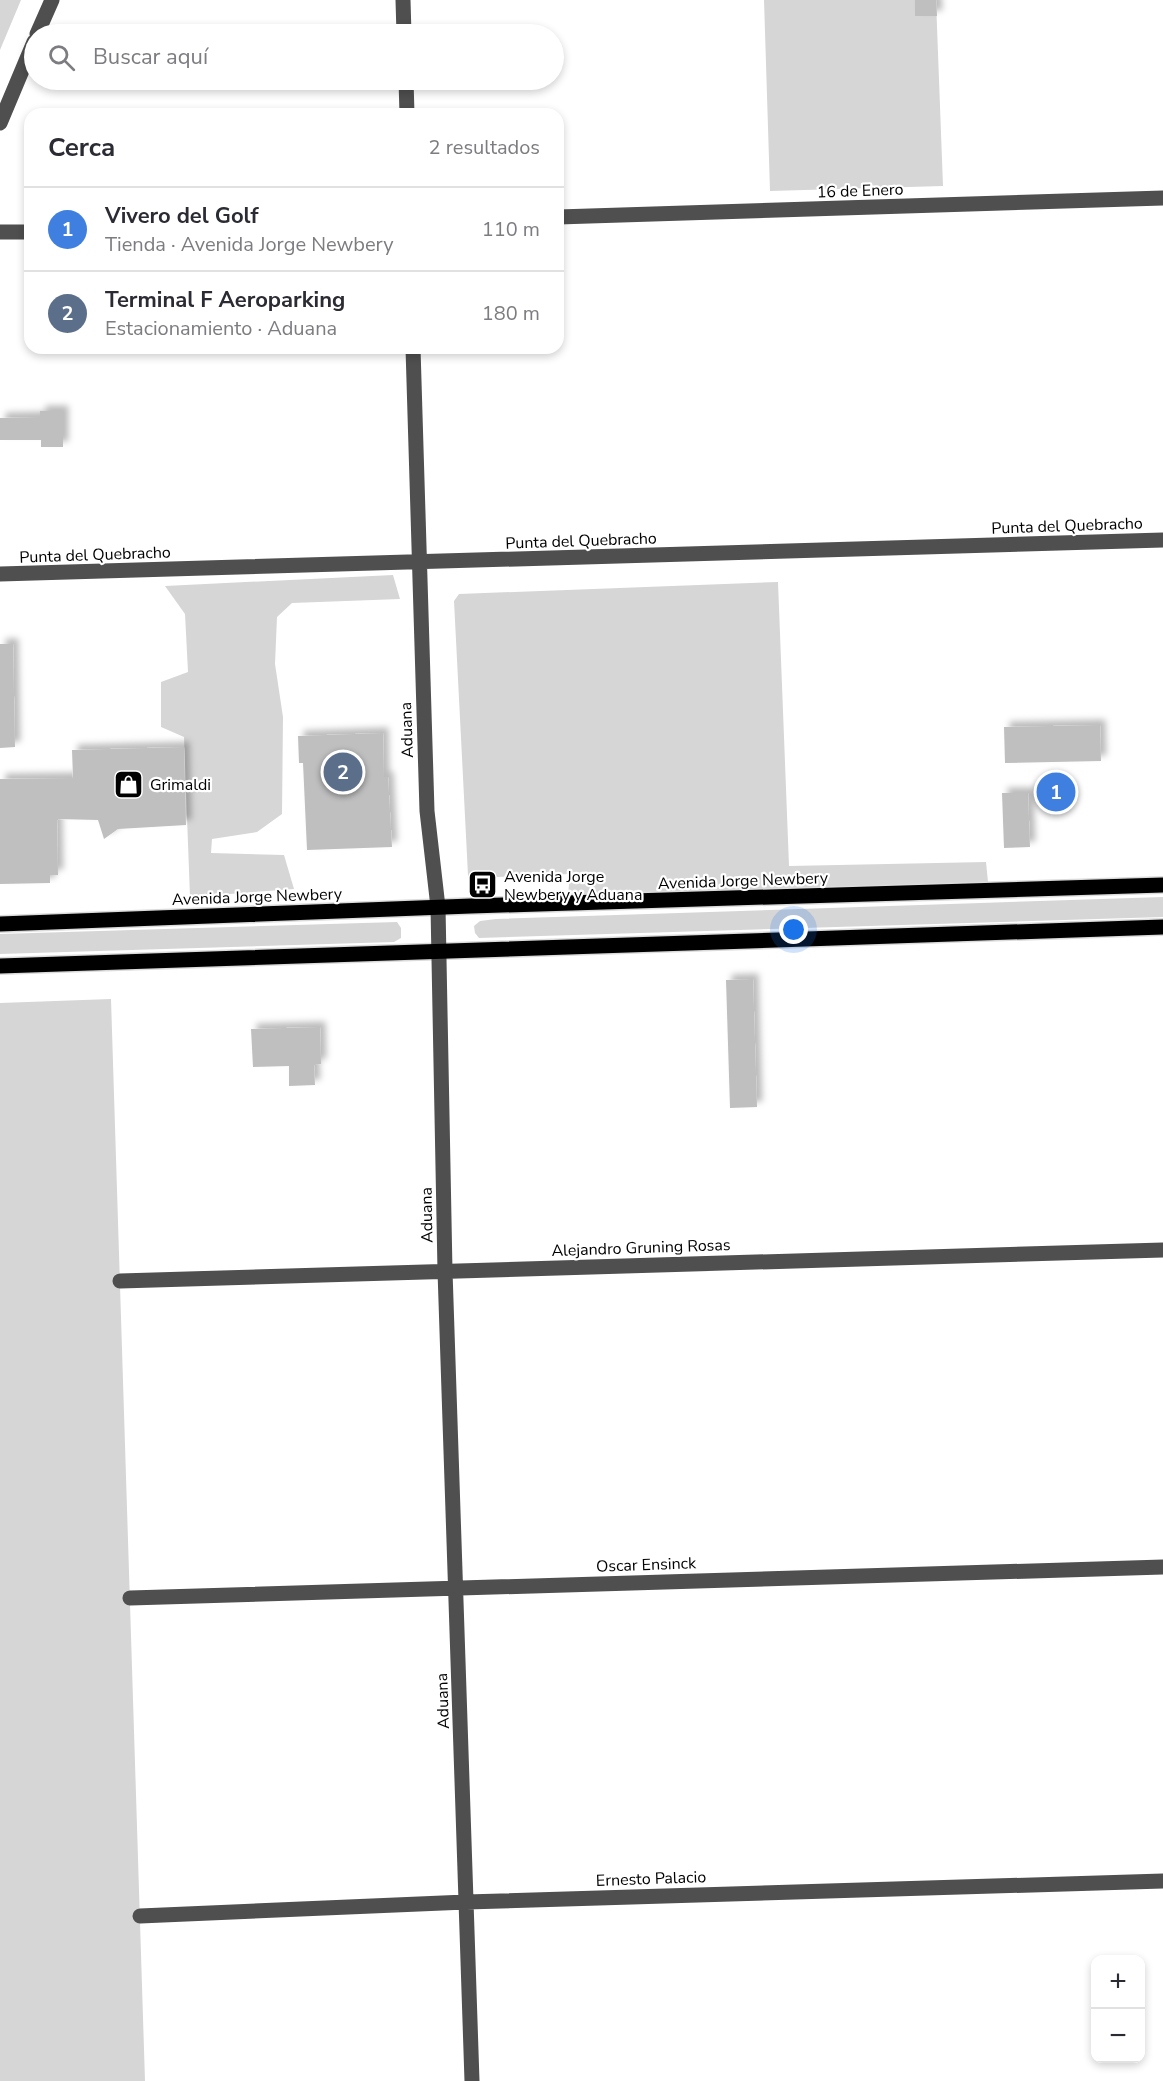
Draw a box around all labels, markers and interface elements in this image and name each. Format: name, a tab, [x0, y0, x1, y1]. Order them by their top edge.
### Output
search box	[24, 24, 564, 90]
icon: search	[45, 41, 78, 74]
text: Buscar aquí	[93, 42, 208, 72]
text: Cerca	[48, 130, 115, 165]
text: 2 resultados	[429, 134, 540, 161]
street label: 16 de Enero	[816, 178, 904, 204]
text: Vivero del Golf	[105, 201, 258, 231]
text: 1	[62, 216, 74, 243]
text: 110 m	[482, 216, 540, 243]
text: Tienda · Avenida Jorge Newbery	[105, 231, 394, 258]
text: Terminal F Aeroparking	[105, 285, 345, 315]
text: 2	[62, 300, 74, 327]
text: 180 m	[482, 300, 540, 327]
text: Estacionamiento · Aduana	[105, 315, 337, 342]
street label: Punta del Quebracho	[991, 512, 1143, 540]
street label: Punta del Quebracho	[505, 527, 657, 555]
street label: Punta del Quebracho	[19, 541, 171, 569]
street label: Aduana	[395, 702, 419, 758]
pin: 2	[324, 750, 362, 794]
shop icon: Grimaldi	[113, 768, 145, 800]
pin: 1	[1036, 770, 1076, 814]
place label: Grimaldi	[150, 774, 211, 796]
place label: Avenida Jorge Newbery y Aduana	[504, 866, 642, 906]
street label: Avenida Jorge Newbery	[658, 867, 829, 895]
bus stop icon: Avenida Jorge Newbery y Aduana	[467, 869, 499, 901]
street label: Avenida Jorge Newbery	[172, 883, 343, 911]
your location	[779, 915, 808, 944]
street label: Aduana	[416, 1187, 438, 1243]
street label: Alejandro Gruning Rosas	[551, 1234, 731, 1262]
street label: Oscar Ensinck	[596, 1552, 697, 1578]
street label: Aduana	[431, 1673, 455, 1729]
street label: Ernesto Palacio	[596, 1866, 707, 1892]
map controls	[1091, 1955, 1145, 2063]
button: +	[1091, 1955, 1145, 2009]
button: −	[1091, 2009, 1145, 2063]

